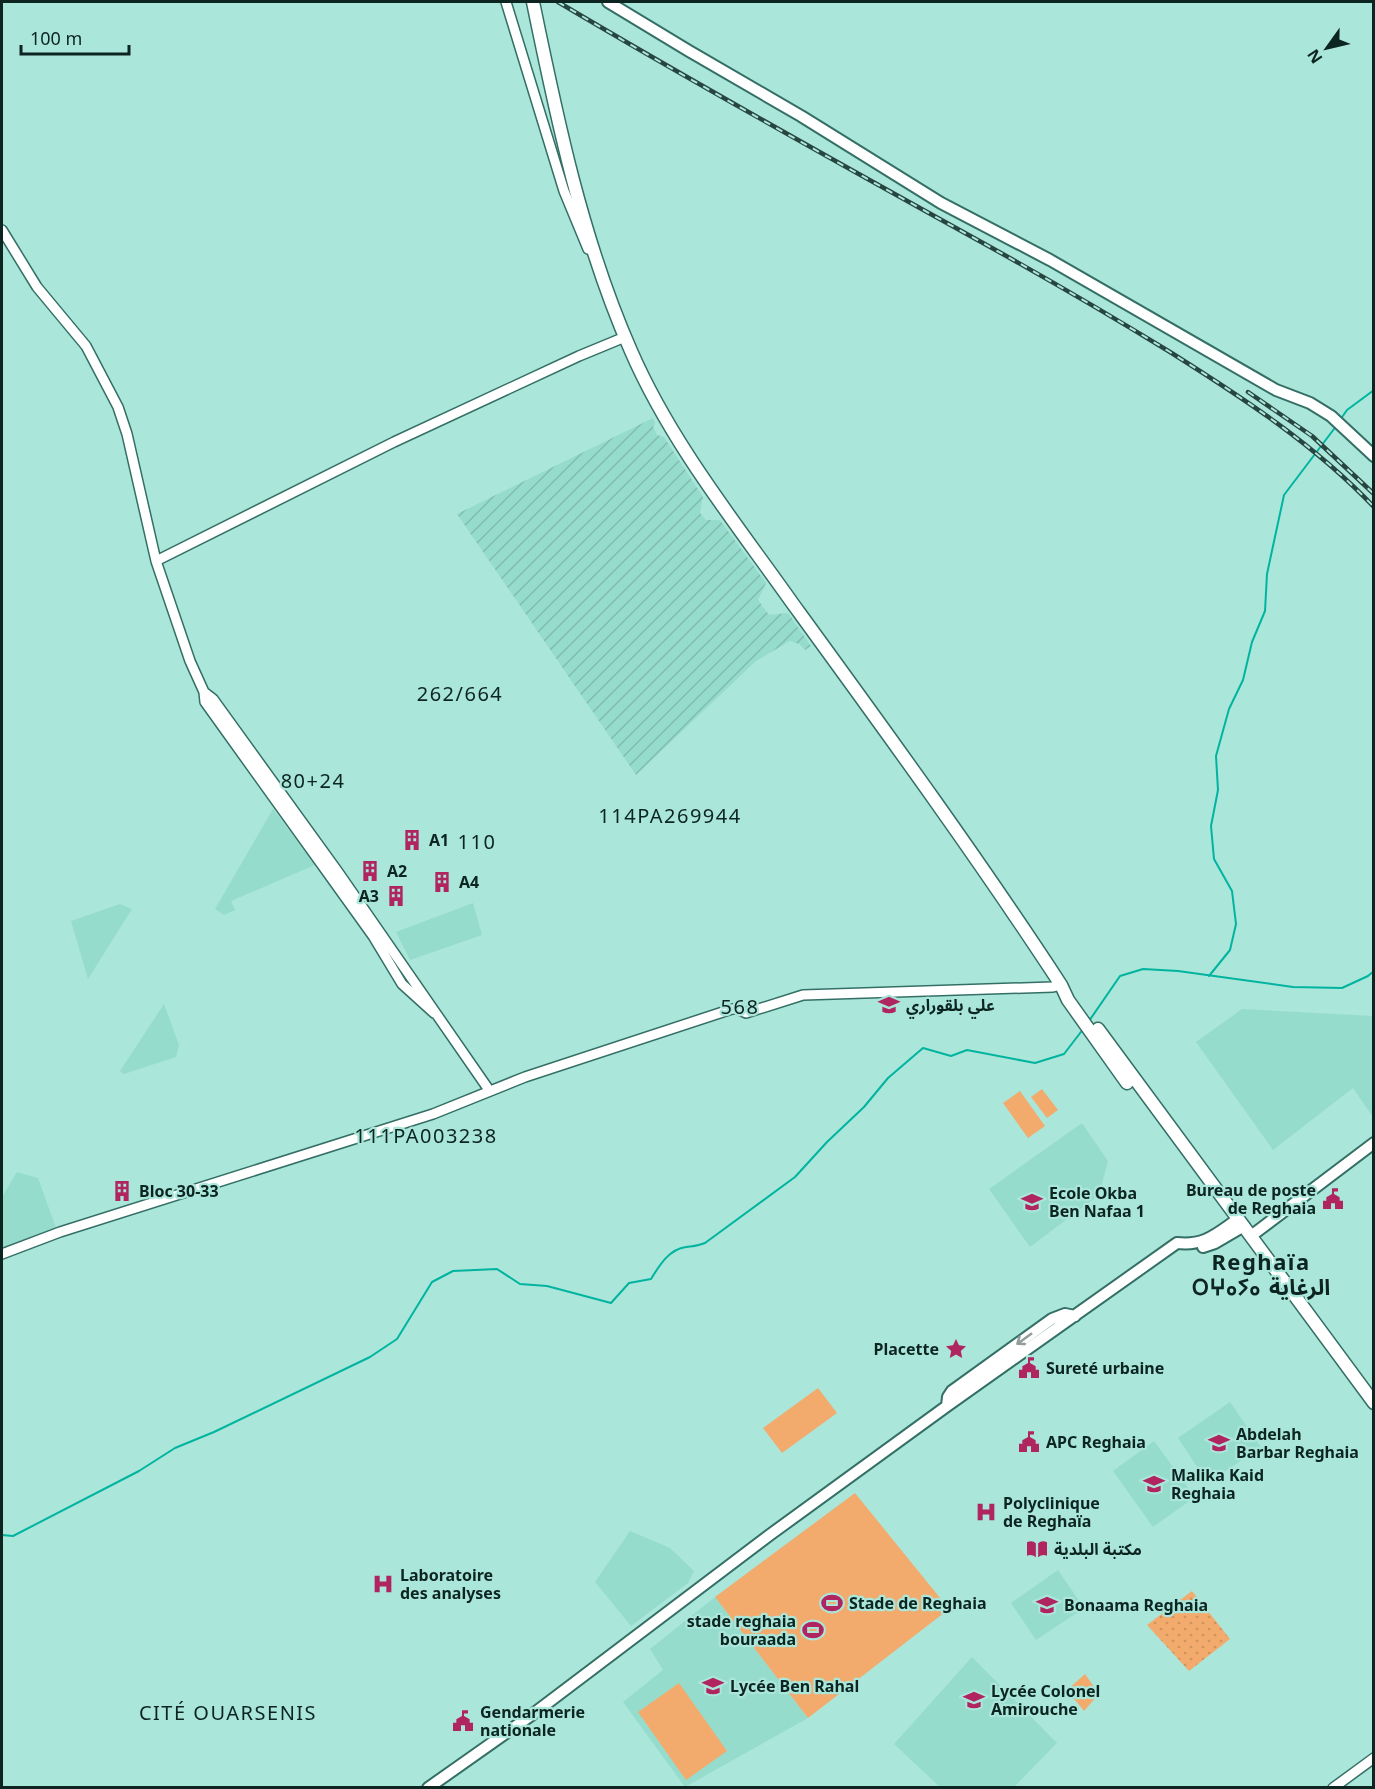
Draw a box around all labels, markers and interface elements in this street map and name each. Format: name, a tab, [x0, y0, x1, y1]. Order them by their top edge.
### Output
scale bar	[21, 18, 129, 56]
north arrow	[1297, 18, 1357, 78]
text: 100 m	[30, 26, 82, 50]
text: N	[1302, 45, 1327, 68]
district label: 262/664	[417, 680, 503, 707]
district label: 80+24	[281, 767, 345, 794]
district label: 114PA269944	[598, 802, 742, 829]
building icon: A1	[400, 828, 424, 852]
district label: 110	[458, 828, 496, 855]
place label: A1	[429, 829, 449, 851]
building icon: A2	[358, 859, 382, 883]
place label: A2	[387, 860, 407, 882]
building icon: A4	[430, 870, 454, 894]
place label: A4	[459, 871, 479, 893]
building icon: A3	[384, 884, 408, 908]
place label: A3	[359, 885, 379, 907]
district label: 568	[721, 993, 759, 1020]
school or university icon: علي بلقوراري	[877, 993, 901, 1017]
place label: علي بلقوراري	[906, 994, 995, 1019]
district label: 111PA003238	[354, 1122, 498, 1149]
building icon: Bloc 30-33	[110, 1179, 134, 1203]
place label: Bureau de poste de Reghaia	[1186, 1179, 1316, 1219]
place label: Bloc 30-33	[139, 1180, 219, 1202]
place label: Ecole Okba Ben Nafaa 1	[1049, 1182, 1145, 1222]
public building icon: Bureau de poste de Reghaia	[1321, 1187, 1345, 1211]
school or university icon: Ecole Okba Ben Nafaa 1	[1020, 1190, 1044, 1214]
district label: Reghaïa ⵔⵖⴰⵢⴰ الرغاية	[1192, 1246, 1330, 1301]
one-way arrow	[1016, 1333, 1032, 1345]
place icon: Placette	[944, 1337, 968, 1361]
place label: Placette	[873, 1338, 939, 1360]
public building icon: Sureté urbaine	[1017, 1356, 1041, 1380]
place label: Sureté urbaine	[1046, 1357, 1164, 1379]
place label: Abdelah Barbar Reghaia	[1236, 1423, 1359, 1463]
public building icon: APC Reghaia	[1017, 1430, 1041, 1454]
place label: APC Reghaia	[1046, 1431, 1146, 1453]
school or university icon: Abdelah Barbar Reghaia	[1207, 1431, 1231, 1455]
place label: Malika Kaid Reghaia	[1171, 1464, 1264, 1504]
school or university icon: Malika Kaid Reghaia	[1142, 1472, 1166, 1496]
place label: Polyclinique de Reghaïa	[1003, 1492, 1100, 1532]
hospital icon: Polyclinique de Reghaïa	[974, 1500, 998, 1524]
library icon: مكتبة البلدية	[1025, 1537, 1049, 1561]
place label: مكتبة البلدية	[1054, 1538, 1142, 1560]
place label: Laboratoire des analyses	[400, 1564, 501, 1604]
hospital icon: Laboratoire des analyses	[371, 1572, 395, 1596]
sports icon: Stade de Reghaia	[820, 1591, 844, 1615]
place label: Stade de Reghaia	[849, 1592, 987, 1614]
school or university icon: Bonaama Reghaia	[1035, 1593, 1059, 1617]
place label: Bonaama Reghaia	[1064, 1594, 1208, 1616]
place label: stade reghaia bouraada	[687, 1610, 796, 1650]
sports icon: stade reghaia bouraada	[801, 1618, 825, 1642]
school or university icon: Lycée Ben Rahal	[701, 1674, 725, 1698]
place label: Lycée Ben Rahal	[730, 1675, 859, 1697]
place label: Lycée Colonel Amirouche	[991, 1680, 1100, 1720]
school or university icon: Lycée Colonel Amirouche	[962, 1688, 986, 1712]
district label: CITÉ OUARSENIS	[139, 1699, 317, 1726]
place label: Gendarmerie nationale	[480, 1701, 585, 1741]
public building icon: Gendarmerie nationale	[451, 1709, 475, 1733]

